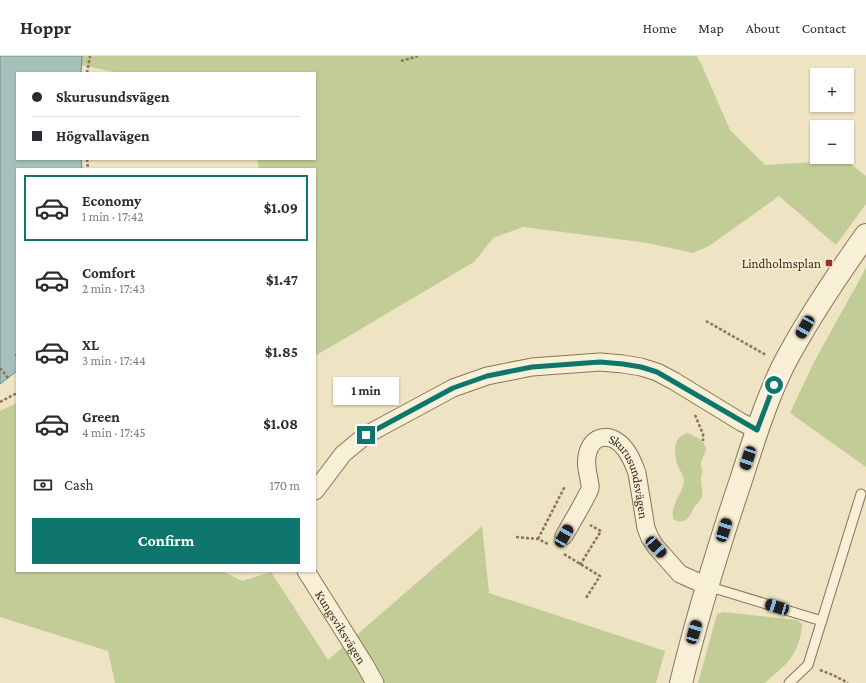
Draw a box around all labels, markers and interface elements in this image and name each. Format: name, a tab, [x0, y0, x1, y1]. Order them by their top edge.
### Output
text: Hoppr	[20, 17, 71, 38]
text: Home	[643, 20, 676, 36]
text: Map	[698, 20, 724, 36]
text: About	[746, 20, 780, 36]
text: Contact	[802, 20, 846, 36]
map controls	[810, 68, 854, 164]
button: +	[810, 68, 854, 112]
text: Skurusundsvägen	[56, 89, 170, 105]
button: −	[810, 120, 854, 164]
text: Högvallavägen	[56, 128, 150, 144]
icon: car	[34, 190, 70, 226]
text: Economy	[82, 193, 141, 209]
text: $1.09	[264, 200, 298, 216]
text: 1 min · 17:42	[82, 209, 143, 224]
place label: Lindholmsplan	[742, 256, 821, 271]
marker: Lindholmsplan	[824, 258, 834, 268]
icon: car	[34, 262, 70, 298]
text: Comfort	[82, 265, 136, 281]
text: $1.47	[266, 272, 298, 288]
text: 2 min · 17:43	[82, 281, 145, 296]
car	[794, 314, 816, 340]
icon: car	[34, 334, 70, 370]
text: XL	[82, 337, 99, 353]
text: $1.85	[265, 344, 298, 360]
text: 3 min · 17:44	[82, 353, 146, 368]
route start	[765, 376, 783, 394]
callout: 1 min	[333, 377, 399, 405]
text: 1 min	[351, 383, 381, 398]
icon: car	[34, 406, 70, 442]
text: Green	[82, 409, 120, 425]
text: $1.08	[263, 416, 298, 432]
text: 4 min · 17:45	[82, 425, 146, 440]
route end	[357, 426, 375, 444]
street label: Skurusundsvägen	[607, 431, 652, 520]
car	[739, 445, 757, 471]
icon: cash	[32, 474, 54, 496]
text: Cash	[64, 477, 94, 493]
text: 170 m	[270, 478, 300, 493]
car	[715, 517, 733, 543]
button: Confirm	[32, 518, 300, 564]
car	[553, 523, 575, 549]
car	[644, 534, 668, 560]
street label: Kungsviksvägen	[312, 587, 370, 666]
car	[764, 598, 790, 616]
car	[685, 619, 703, 645]

